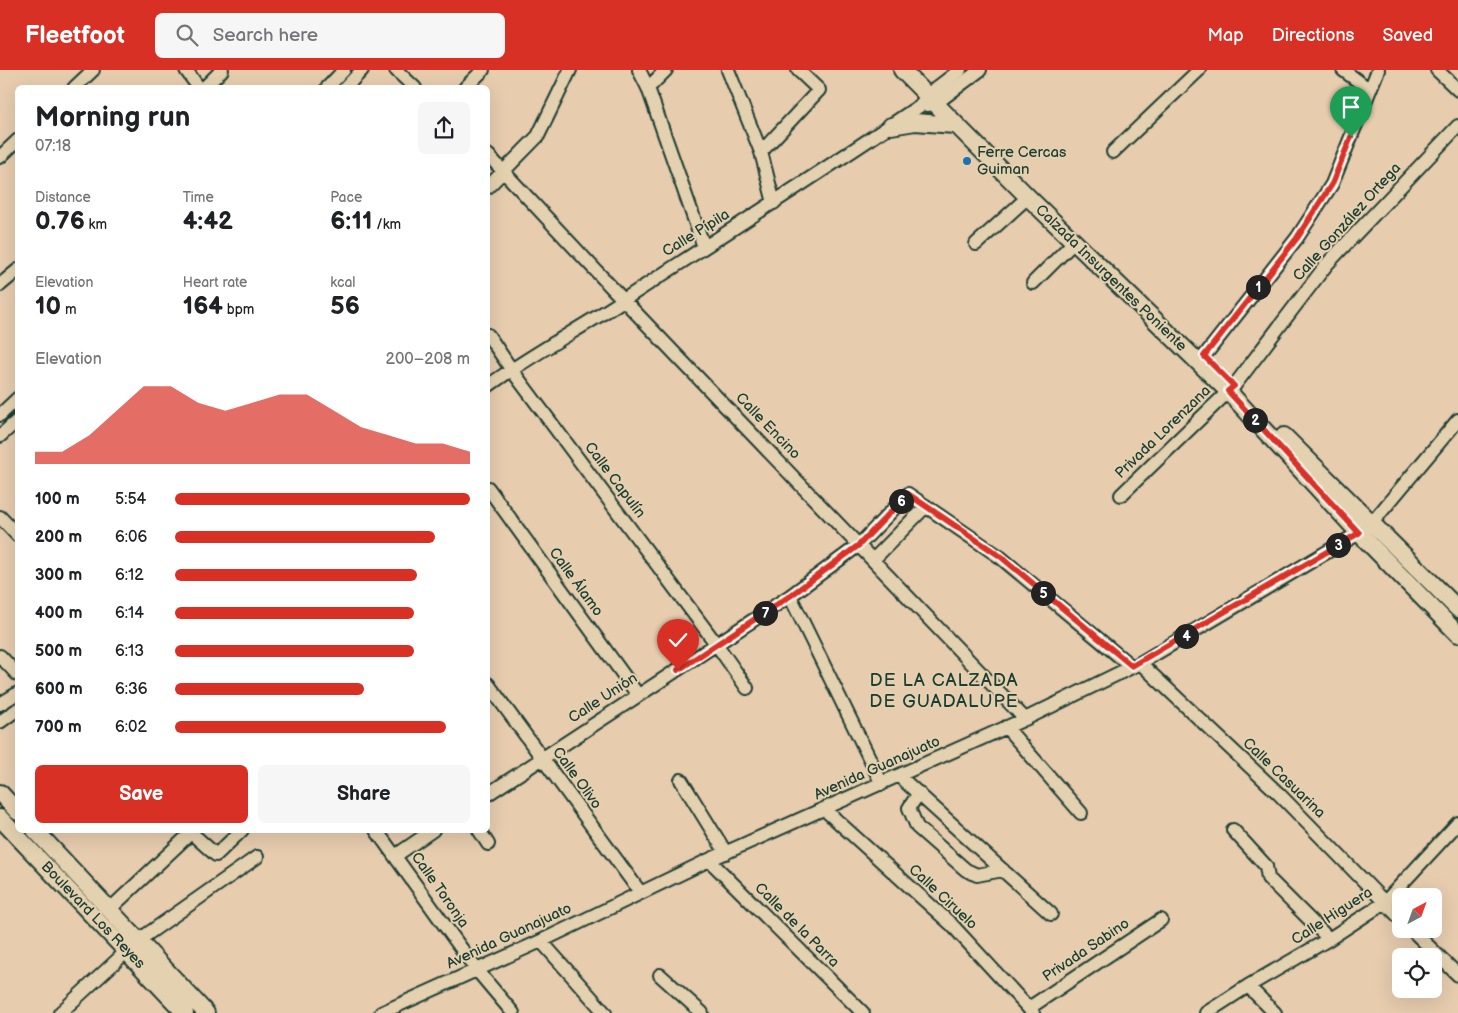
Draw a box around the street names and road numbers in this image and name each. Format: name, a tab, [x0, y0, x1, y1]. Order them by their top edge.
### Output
street label: Calle González Ortega	[1289, 159, 1405, 285]
street label: Calzada Insurgentes Poniente	[1031, 201, 1191, 356]
street label: Calle Pípila	[659, 205, 733, 261]
street label: Privada Lorenzana	[1111, 381, 1215, 483]
street label: Calle Encino	[731, 389, 805, 463]
street label: Calle Capulín	[580, 438, 650, 522]
street label: Calle Álamo	[545, 544, 607, 620]
street label: Calle Unión	[565, 669, 641, 727]
street label: Avenida Guanajuato	[811, 732, 943, 804]
street label: Calle Casuarina	[1239, 734, 1329, 822]
street label: Calle Olivo	[548, 743, 606, 813]
street label: Calle Toronja	[407, 848, 473, 932]
street label: Boulevard Los Reyes	[37, 857, 150, 973]
street label: Calle Ciruelo	[905, 860, 981, 934]
street label: Calle de la Parra	[751, 879, 843, 971]
street label: Calle Higuera	[1288, 883, 1376, 949]
street label: Avenida Guanajuato	[443, 899, 575, 973]
street label: Privada Sabino	[1039, 914, 1133, 986]

